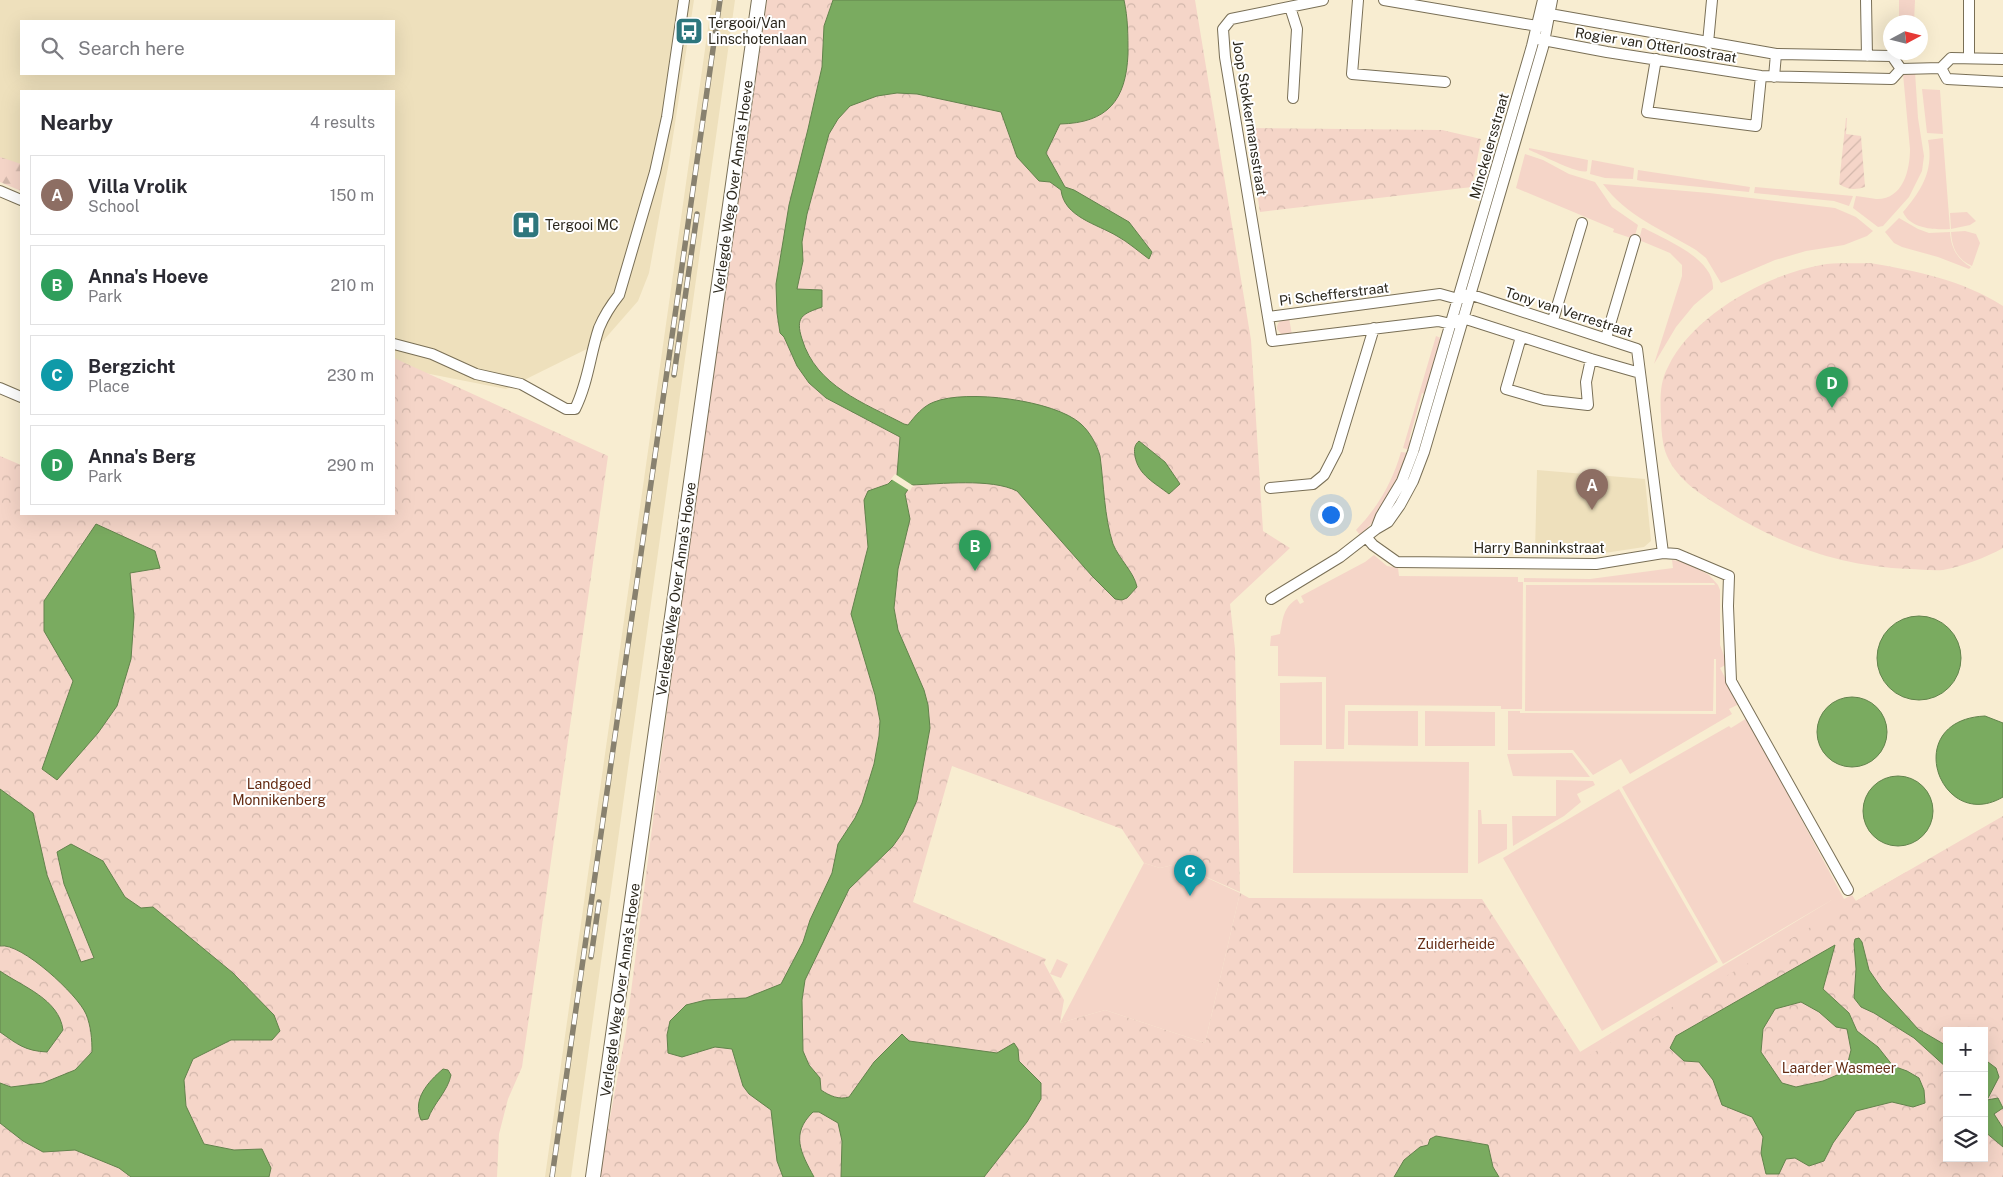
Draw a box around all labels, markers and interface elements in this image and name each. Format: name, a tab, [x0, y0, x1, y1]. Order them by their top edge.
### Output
place label: Tergooi/Van Linschotenlaan	[708, 15, 807, 47]
north arrow	[1883, 15, 1928, 60]
bus stop icon: Tergooi/Van Linschotenlaan	[674, 16, 704, 46]
search box	[20, 20, 395, 75]
street label: Rogier van Otterloostraat	[1574, 24, 1738, 66]
icon: search	[38, 34, 66, 62]
text: Search here	[78, 37, 185, 59]
street label: Joop Stokkermansstraat	[1230, 39, 1270, 197]
street label: Verlegde Weg Over Anna's Hoeve	[710, 79, 756, 295]
street label: Minckelersstraat	[1466, 91, 1512, 201]
text: Nearby	[40, 110, 113, 135]
text: 4 results	[310, 113, 375, 132]
text: Villa Vrolik	[88, 175, 188, 197]
text: A	[51, 186, 63, 205]
text: 150 m	[330, 186, 374, 205]
text: School	[88, 197, 139, 216]
hospital icon: Tergooi MC	[511, 210, 541, 240]
place label: Tergooi MC	[545, 217, 619, 233]
text: Anna's Hoeve	[88, 265, 209, 287]
text: B	[52, 276, 62, 295]
text: 210 m	[330, 276, 374, 295]
street label: Pi Schefferstraat	[1278, 279, 1390, 309]
street label: Tony van Verrestraat	[1503, 284, 1635, 340]
text: Park	[88, 287, 122, 306]
text: Bergzicht	[88, 355, 176, 377]
text: C	[51, 366, 63, 385]
text: 230 m	[327, 366, 374, 385]
pin: D	[1816, 367, 1848, 408]
text: Place	[88, 377, 130, 396]
text: Anna's Berg	[88, 445, 196, 467]
text: D	[51, 456, 63, 475]
text: 290 m	[327, 456, 374, 475]
text: Park	[88, 467, 122, 486]
pin: A	[1576, 469, 1608, 510]
street label: Verlegde Weg Over Anna's Hoeve	[653, 481, 699, 697]
your location	[1318, 502, 1344, 528]
pin: B	[959, 530, 991, 571]
street label: Harry Banninkstraat	[1473, 540, 1605, 556]
park label: Landgoed Monnikenberg	[232, 776, 326, 808]
pin: C	[1174, 855, 1206, 896]
street label: Verlegde Weg Over Anna's Hoeve	[597, 882, 643, 1098]
park label: Zuiderheide	[1417, 936, 1495, 952]
map controls	[1943, 1027, 1988, 1162]
button: +	[1943, 1027, 1988, 1072]
park label: Laarder Wasmeer	[1782, 1060, 1896, 1076]
button: −	[1943, 1072, 1988, 1117]
button: layers	[1943, 1117, 1988, 1162]

